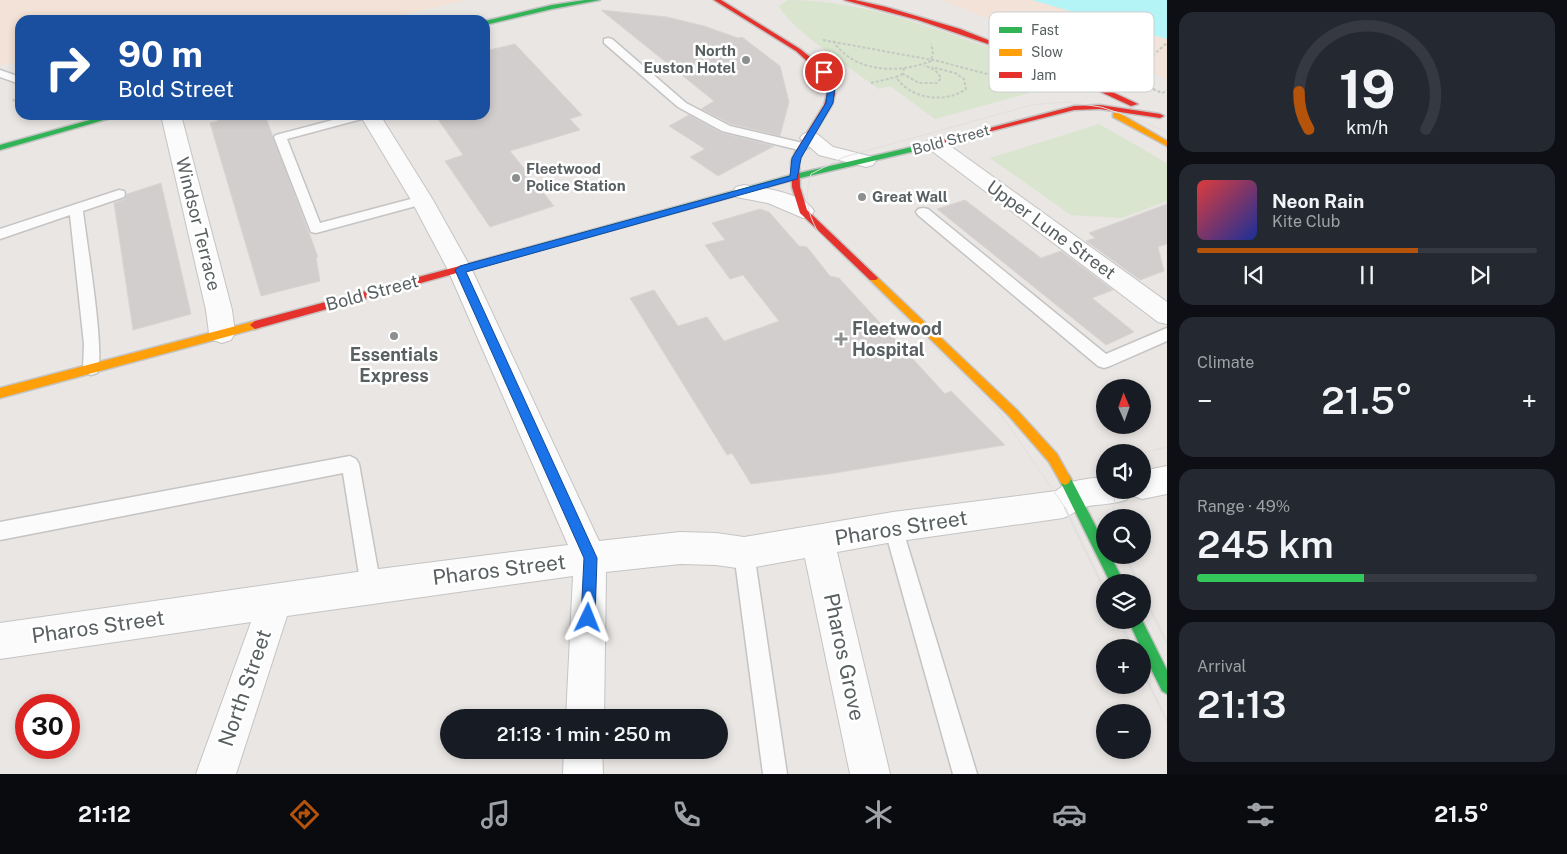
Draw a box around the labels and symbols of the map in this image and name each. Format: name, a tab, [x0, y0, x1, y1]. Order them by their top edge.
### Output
legend	[989, 12, 1154, 92]
text: Fast	[1031, 22, 1059, 38]
place label: North Euston Hotel	[644, 42, 736, 76]
text: Slow	[1031, 44, 1063, 60]
pin	[803, 51, 845, 93]
marker: North Euston Hotel	[740, 54, 752, 66]
text: Jam	[1031, 67, 1056, 83]
street label: Bold Street	[910, 121, 991, 158]
street label: Windsor Terrace	[172, 155, 225, 293]
place label: Fleetwood Police Station	[526, 160, 626, 194]
marker: Fleetwood Police Station	[510, 172, 522, 184]
street label: Upper Lune Street	[983, 176, 1120, 283]
place label: Great Wall	[872, 188, 948, 205]
marker: Great Wall	[856, 191, 868, 203]
street label: Bold Street	[323, 270, 420, 315]
place label: Fleetwood Hospital	[852, 318, 942, 360]
marker: Essentials Express	[388, 330, 400, 342]
marker: Fleetwood Hospital	[834, 332, 848, 346]
place label: Essentials Express	[350, 344, 438, 386]
north arrow	[1096, 379, 1151, 434]
street label: Pharos Street	[833, 505, 969, 550]
street label: Pharos Street	[431, 549, 567, 590]
position arrow	[561, 591, 613, 643]
street label: Pharos Grove	[819, 591, 870, 723]
street label: Pharos Street	[30, 605, 166, 648]
street label: North Street	[213, 626, 276, 750]
speed limit sign: 30	[15, 694, 80, 759]

